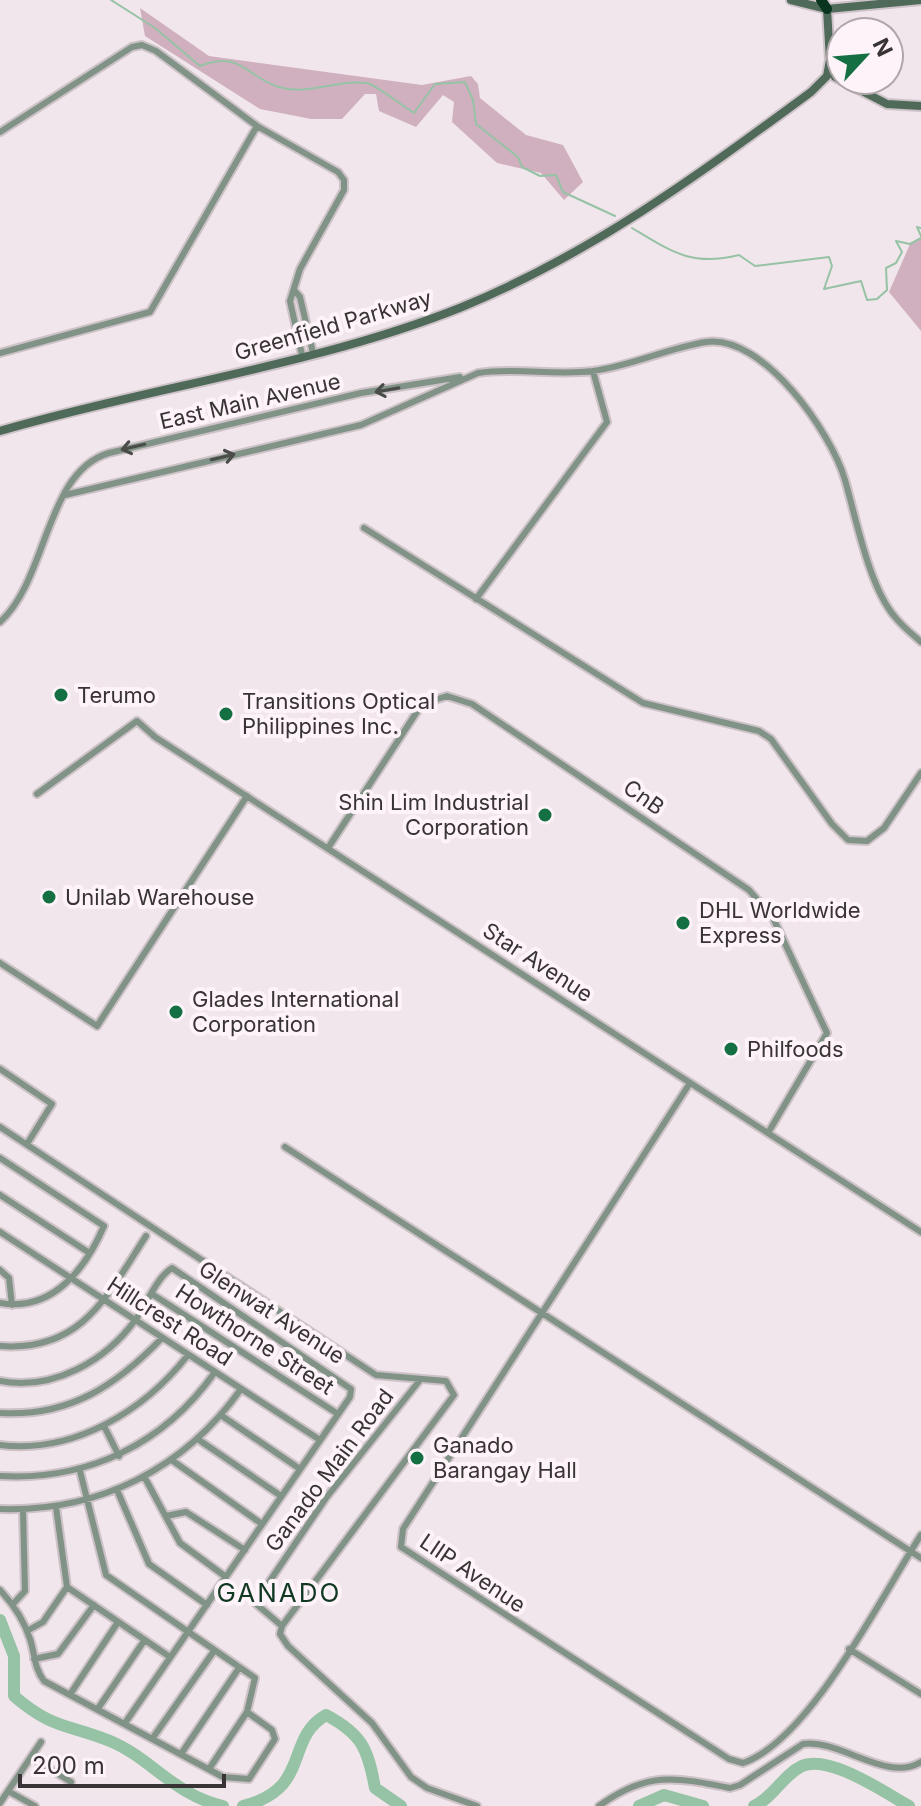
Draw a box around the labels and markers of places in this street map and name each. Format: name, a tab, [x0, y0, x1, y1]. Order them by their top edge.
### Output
place label: Terumo	[77, 682, 156, 708]
marker: Terumo	[52, 686, 70, 704]
place label: Transitions Optical Philippines Inc.	[242, 688, 435, 739]
marker: Transitions Optical Philippines Inc.	[217, 705, 235, 723]
place label: Shin Lim Industrial Corporation	[338, 789, 529, 840]
marker: Shin Lim Industrial Corporation	[536, 806, 554, 824]
place label: Unilab Warehouse	[65, 884, 254, 910]
marker: Unilab Warehouse	[40, 888, 58, 906]
place label: DHL Worldwide Express	[699, 897, 861, 948]
marker: DHL Worldwide Express	[674, 914, 692, 932]
place label: Glades International Corporation	[192, 986, 399, 1037]
marker: Glades International Corporation	[167, 1003, 185, 1021]
place label: Philfoods	[747, 1036, 844, 1062]
marker: Philfoods	[722, 1040, 740, 1058]
place label: Ganado Barangay Hall	[433, 1432, 577, 1483]
marker: Ganado Barangay Hall	[408, 1449, 426, 1467]

